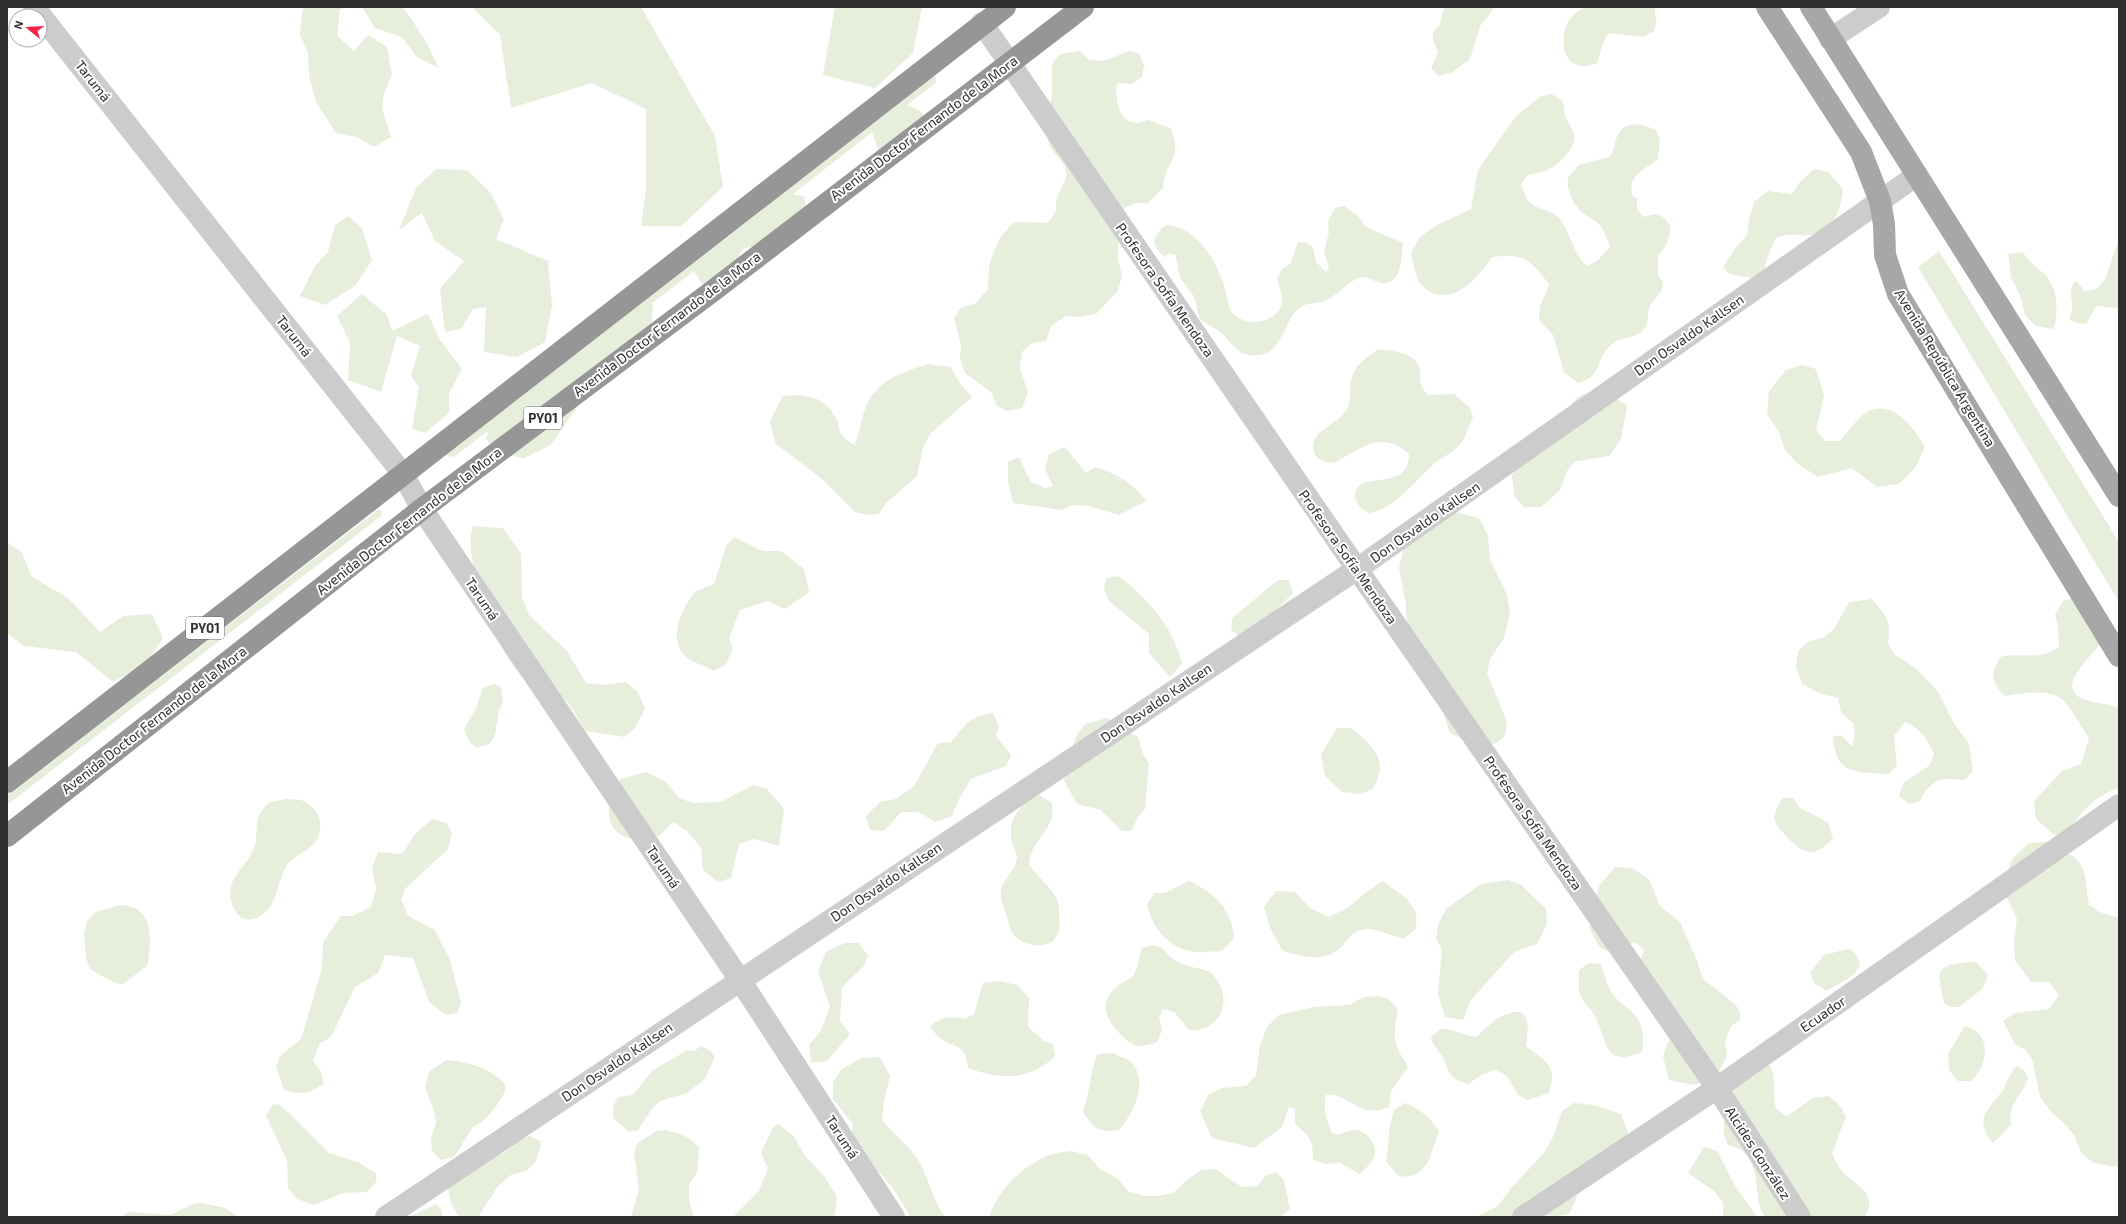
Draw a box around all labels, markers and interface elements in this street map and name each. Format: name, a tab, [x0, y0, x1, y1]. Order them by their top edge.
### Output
north arrow	[8, 8, 48, 48]
text: N	[11, 19, 25, 31]
street label: Avenida Doctor Fernando de la Mora	[827, 52, 1021, 204]
street label: Tarumá	[72, 57, 115, 105]
street label: Profesora Sofía Mendoza	[1113, 219, 1218, 360]
street label: Avenida Doctor Fernando de la Mora	[570, 248, 764, 400]
street label: Avenida República Argentina	[1891, 286, 1999, 450]
street label: Don Osvaldo Kallsen	[1630, 290, 1747, 379]
street label: Tarumá	[273, 312, 316, 360]
road number: PY01	[524, 407, 562, 429]
street label: Avenida Doctor Fernando de la Mora	[313, 443, 505, 598]
street label: Don Osvaldo Kallsen	[1366, 477, 1483, 566]
street label: Profesora Sofía Mendoza	[1296, 486, 1401, 627]
street label: Tarumá	[462, 574, 503, 623]
road number: PY01	[186, 617, 224, 639]
street label: Avenida Doctor Fernando de la Mora	[58, 642, 250, 797]
street label: Don Osvaldo Kallsen	[1097, 659, 1214, 746]
street label: Profesora Sofía Mendoza	[1481, 752, 1586, 893]
street label: Don Osvaldo Kallsen	[827, 838, 944, 925]
street label: Tarumá	[643, 842, 684, 891]
street label: Ecuador	[1797, 992, 1849, 1035]
street label: Don Osvaldo Kallsen	[558, 1018, 675, 1105]
street label: Alcides González	[1722, 1103, 1795, 1202]
street label: Tarumá	[822, 1112, 863, 1162]

